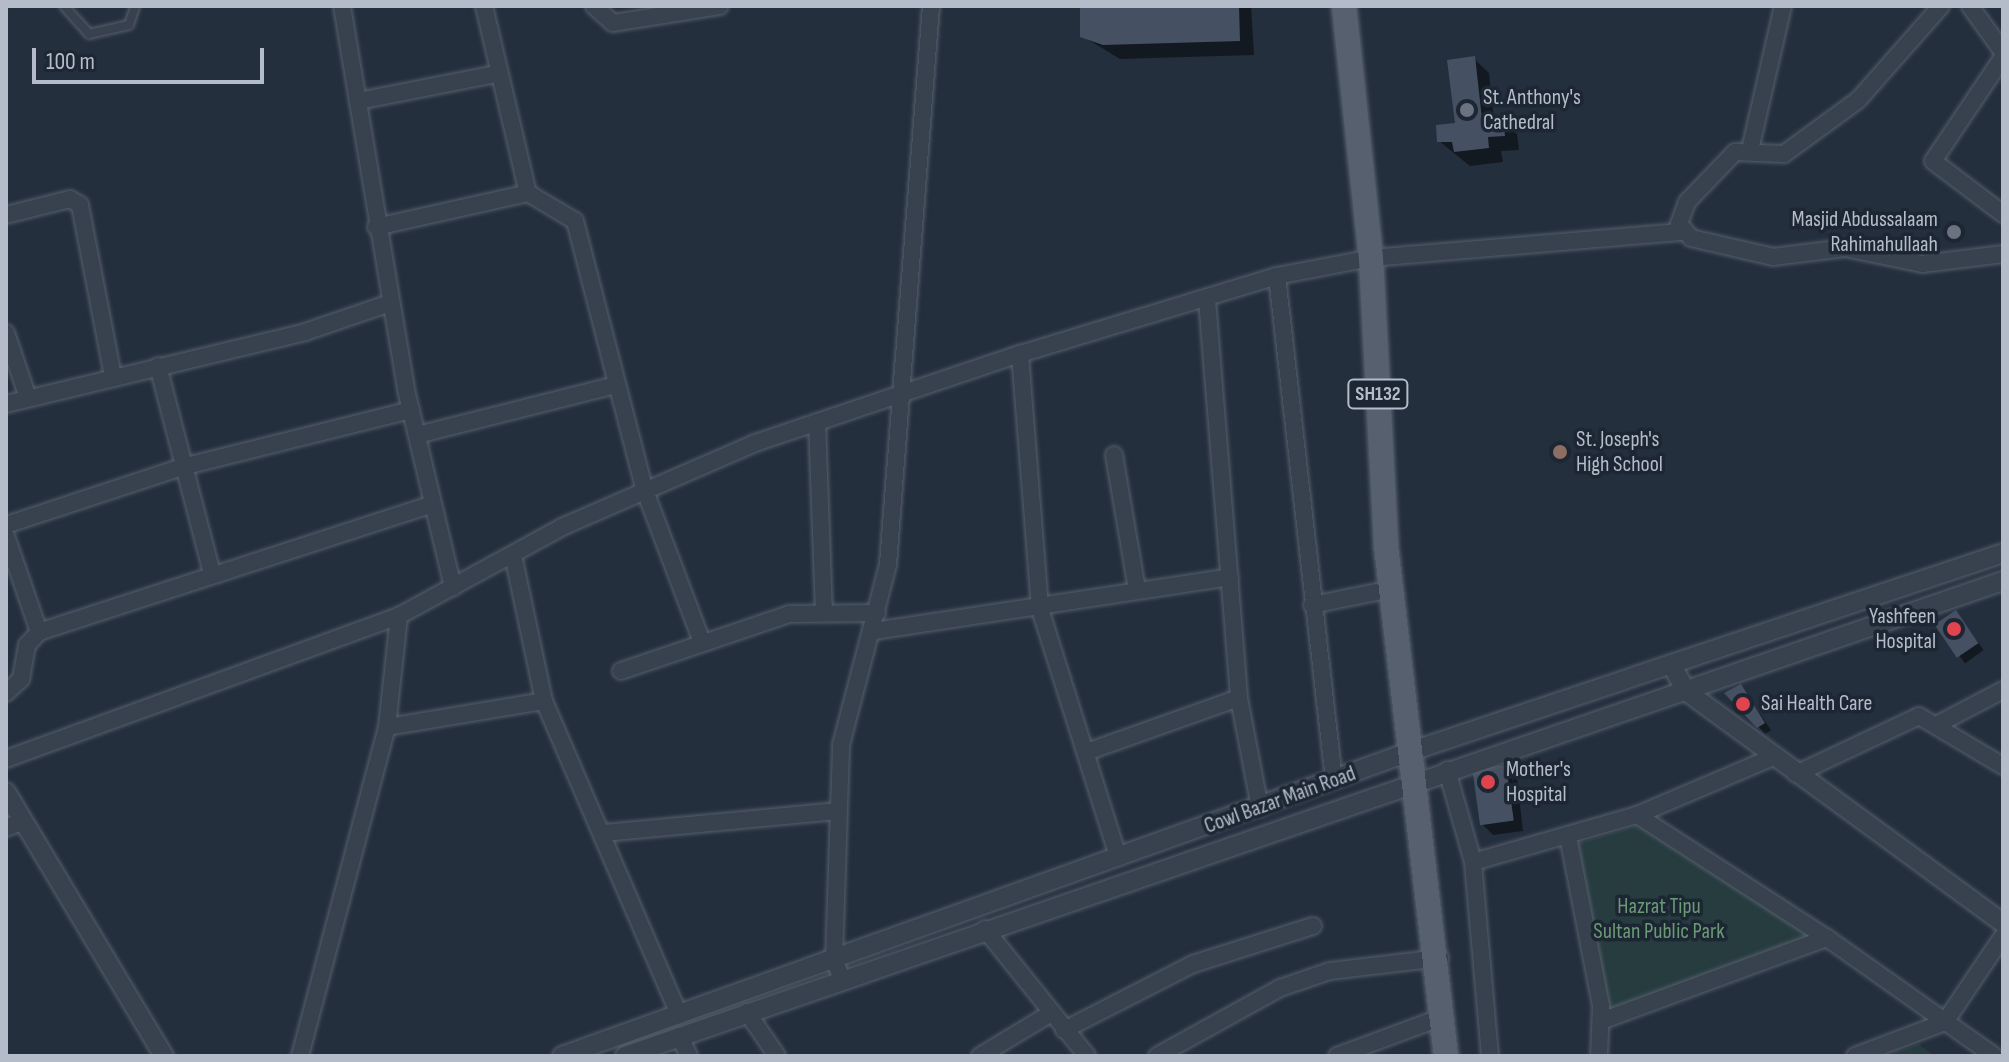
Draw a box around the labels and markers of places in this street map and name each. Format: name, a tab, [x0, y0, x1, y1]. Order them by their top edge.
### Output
place label: St. Anthony's Cathedral	[1483, 84, 1581, 136]
marker: St. Anthony's Cathedral	[1458, 101, 1476, 119]
place label: Masjid Abdussalaam Rahimahullaah	[1792, 206, 1938, 258]
marker: Masjid Abdussalaam Rahimahullaah	[1945, 223, 1963, 241]
place label: St. Joseph's High School	[1576, 426, 1663, 478]
marker: St. Joseph's High School	[1551, 443, 1569, 461]
place label: Yashfeen Hospital	[1869, 603, 1936, 654]
marker: Yashfeen Hospital	[1943, 618, 1965, 640]
place label: Sai Health Care	[1761, 691, 1872, 717]
marker: Sai Health Care	[1732, 693, 1754, 715]
place label: Mother's Hospital	[1506, 756, 1571, 808]
marker: Mother's Hospital	[1477, 771, 1499, 793]

